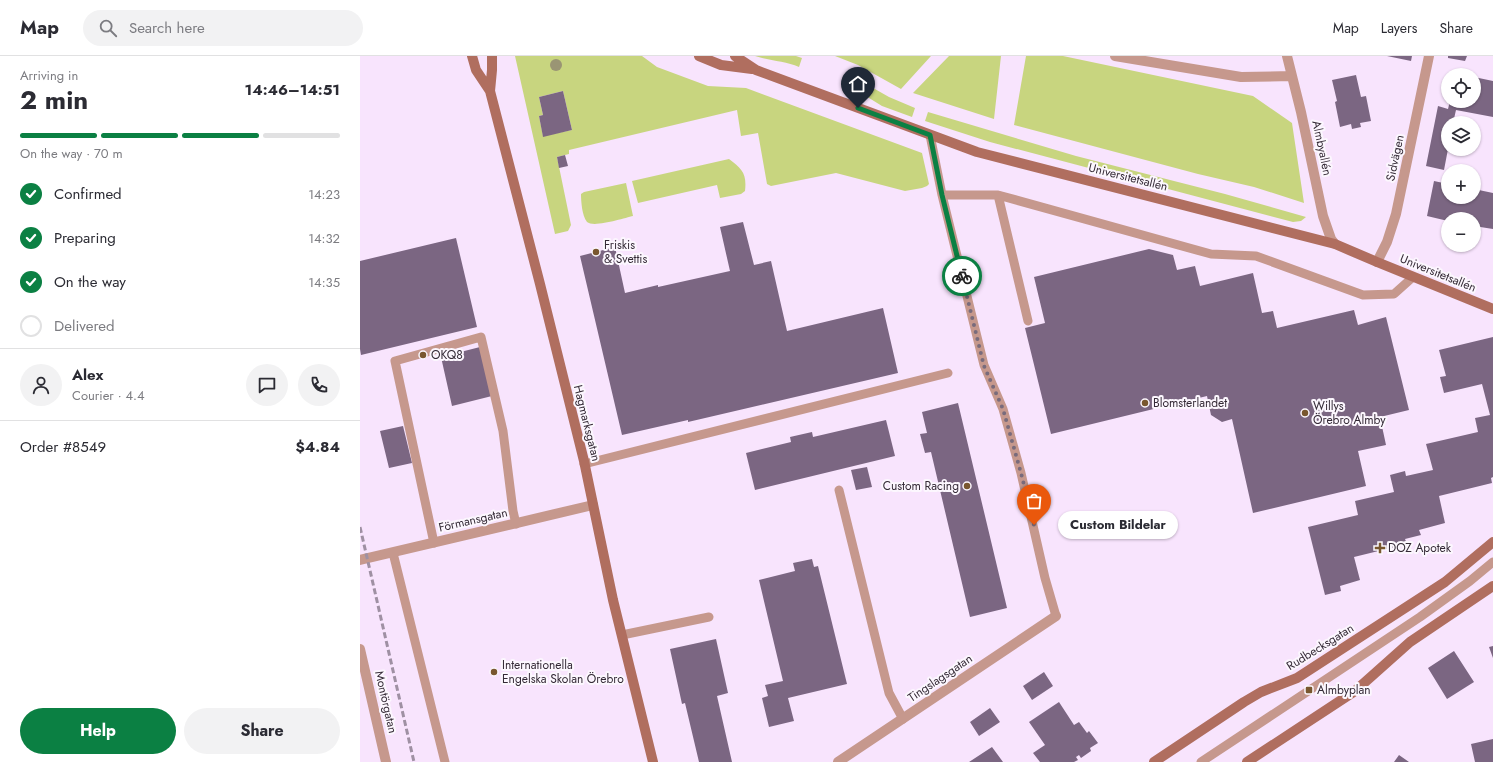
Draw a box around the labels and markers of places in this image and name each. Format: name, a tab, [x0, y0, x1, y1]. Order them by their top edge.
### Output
pin	[841, 67, 875, 108]
place label: Friskis & Svettis	[604, 236, 647, 268]
marker: Friskis & Svettis	[591, 247, 601, 257]
place label: OKQ8	[431, 346, 463, 364]
marker: OKQ8	[418, 350, 428, 360]
place label: Blomsterlandet	[1153, 394, 1227, 412]
place label: Willys Örebro Almby	[1313, 397, 1386, 429]
marker: Blomsterlandet	[1140, 398, 1150, 408]
marker: Willys Örebro Almby	[1300, 408, 1310, 418]
place label: Custom Racing	[883, 477, 959, 495]
marker: Custom Racing	[962, 481, 972, 491]
pin	[1017, 484, 1051, 525]
callout: Custom Bildelar	[1058, 511, 1178, 539]
place label: DOZ Apotek	[1388, 539, 1452, 557]
marker: DOZ Apotek	[1375, 543, 1385, 553]
place label: Internationella Engelska Skolan Örebro	[502, 656, 624, 688]
marker: Internationella Engelska Skolan Örebro	[489, 667, 499, 677]
place label: Almbyplan	[1317, 681, 1371, 699]
marker: Almbyplan	[1304, 685, 1314, 695]

